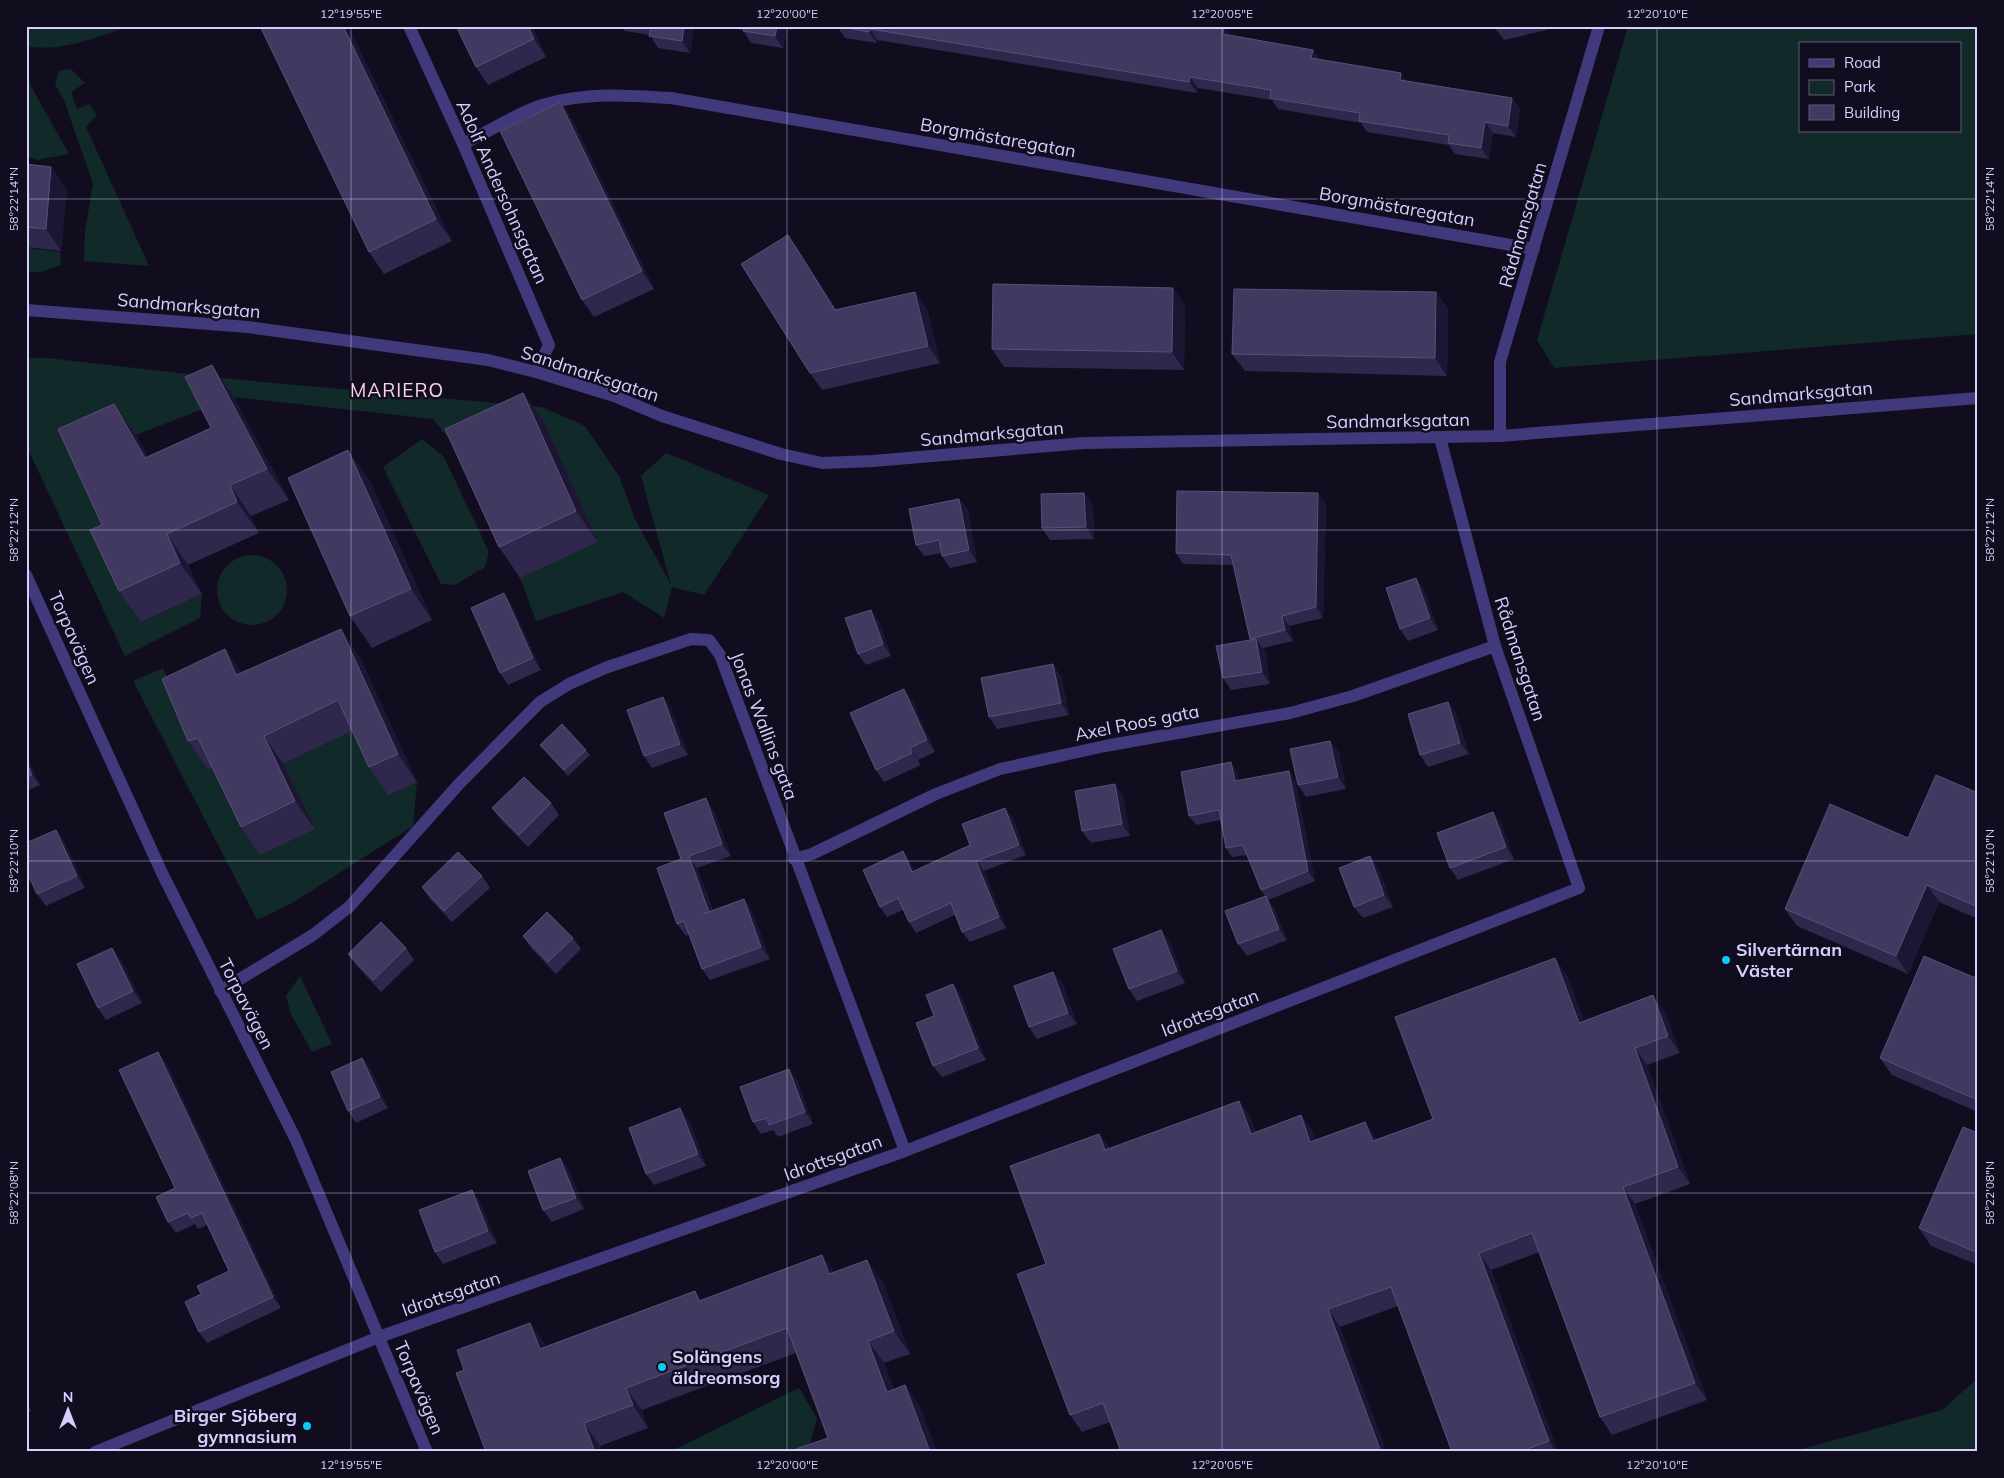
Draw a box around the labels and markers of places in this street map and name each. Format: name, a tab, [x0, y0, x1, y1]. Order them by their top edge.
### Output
place label: Silvertärnan Väster	[1735, 938, 1842, 982]
marker: Silvertärnan Väster	[1720, 954, 1732, 966]
place label: Solängens äldreomsorg	[672, 1345, 780, 1389]
marker: Solängens äldreomsorg	[656, 1361, 668, 1373]
place label: Birger Sjöberg gymnasium	[174, 1404, 297, 1448]
marker: Birger Sjöberg gymnasium	[301, 1420, 313, 1432]

